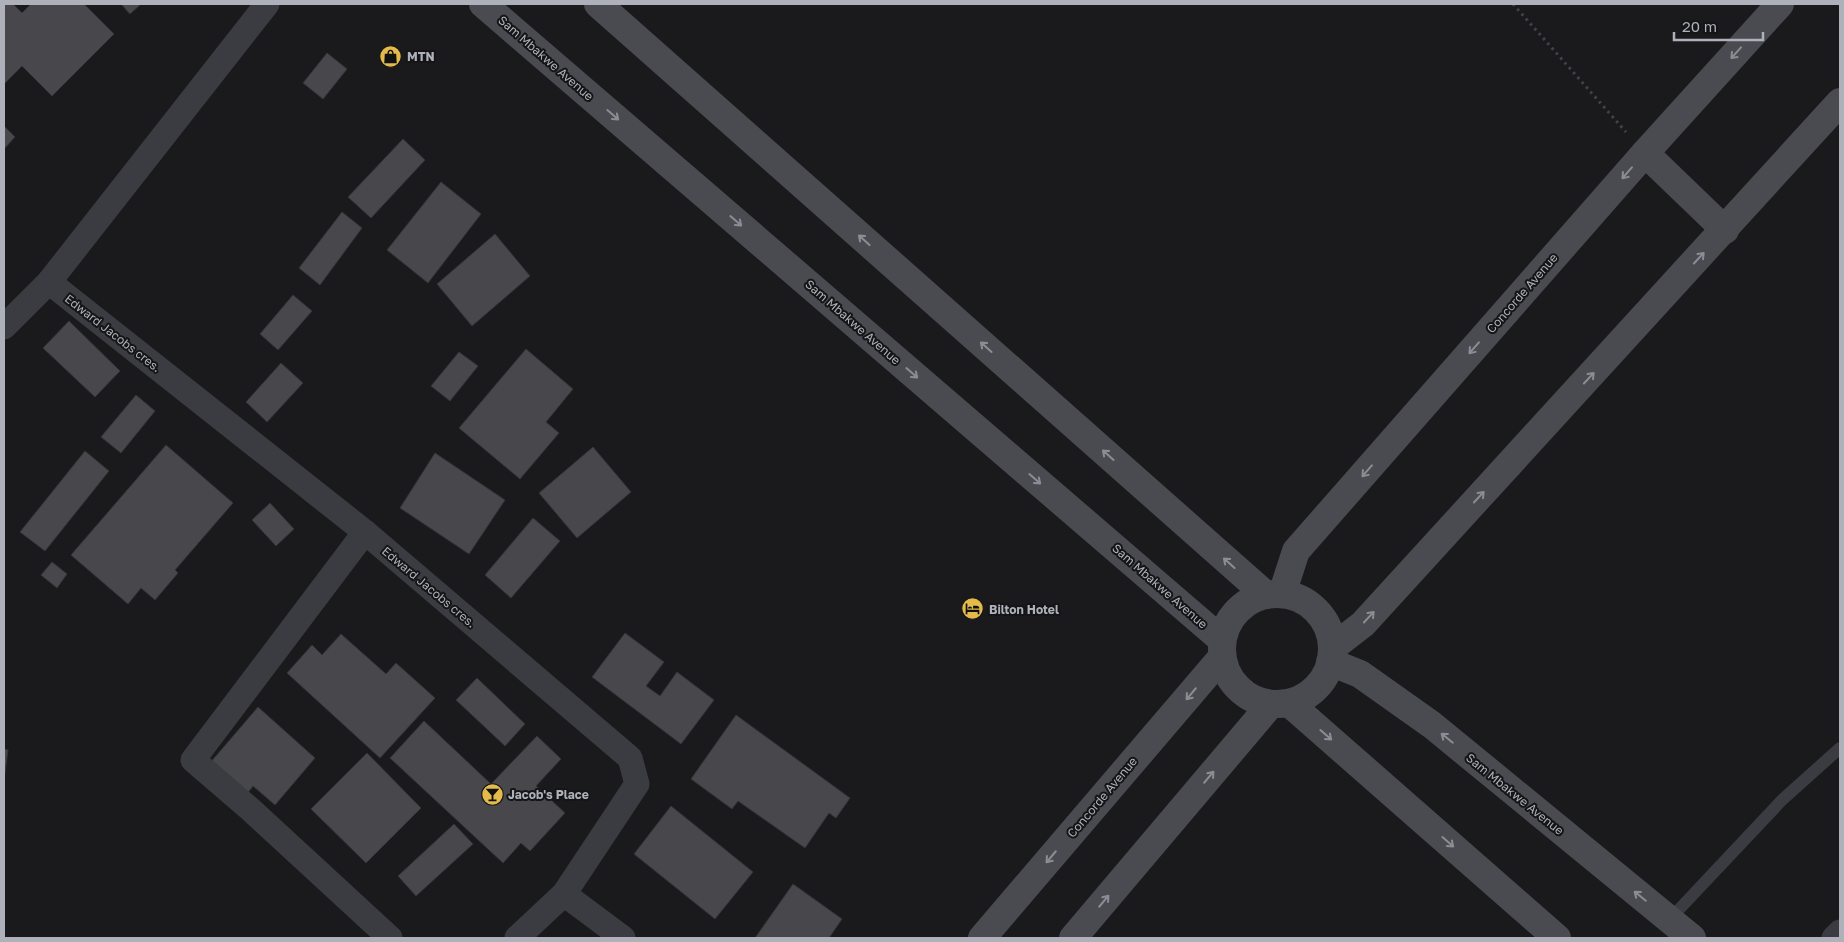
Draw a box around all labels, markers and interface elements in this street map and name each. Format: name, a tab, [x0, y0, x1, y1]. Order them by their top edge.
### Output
scale bar	[1674, 10, 1763, 42]
street label: Sam Mbakwe Avenue	[495, 13, 597, 103]
text: 20 m	[1682, 17, 1717, 35]
shop icon: MTN	[379, 44, 403, 68]
one-way arrow	[1730, 46, 1741, 59]
place label: MTN	[407, 49, 435, 64]
one-way arrow	[606, 110, 619, 121]
one-way arrow	[1621, 167, 1632, 180]
one-way arrow	[729, 216, 742, 227]
one-way arrow	[858, 234, 871, 245]
street label: Concorde Avenue	[1483, 250, 1561, 336]
one-way arrow	[1693, 252, 1705, 265]
street label: Sam Mbakwe Avenue	[802, 277, 904, 367]
street label: Edward Jacobs cres.	[62, 291, 164, 375]
one-way arrow	[979, 342, 992, 353]
one-way arrow	[1468, 342, 1479, 355]
one-way arrow	[905, 367, 918, 378]
one-way arrow	[1583, 371, 1595, 384]
one-way arrow	[1101, 449, 1114, 461]
one-way arrow	[1361, 464, 1372, 477]
one-way arrow	[1029, 473, 1042, 485]
one-way arrow	[1473, 491, 1485, 504]
street label: Sam Mbakwe Avenue	[1109, 541, 1211, 631]
street label: Edward Jacobs cres.	[379, 543, 479, 631]
one-way arrow	[1223, 557, 1236, 569]
hotel icon: Bilton Hotel	[961, 597, 985, 621]
place label: Bilton Hotel	[989, 602, 1059, 617]
one-way arrow	[1363, 611, 1375, 623]
one-way arrow	[1185, 687, 1196, 700]
one-way arrow	[1319, 730, 1332, 741]
one-way arrow	[1441, 732, 1454, 743]
street label: Sam Mbakwe Avenue	[1463, 750, 1567, 838]
street label: Concorde Avenue	[1064, 754, 1140, 840]
one-way arrow	[1204, 771, 1215, 784]
bar icon: Jacob's Place	[480, 782, 504, 806]
place label: Jacob's Place	[508, 787, 589, 802]
one-way arrow	[1441, 837, 1454, 848]
one-way arrow	[1046, 851, 1057, 864]
one-way arrow	[1634, 891, 1647, 902]
one-way arrow	[1099, 895, 1110, 908]

